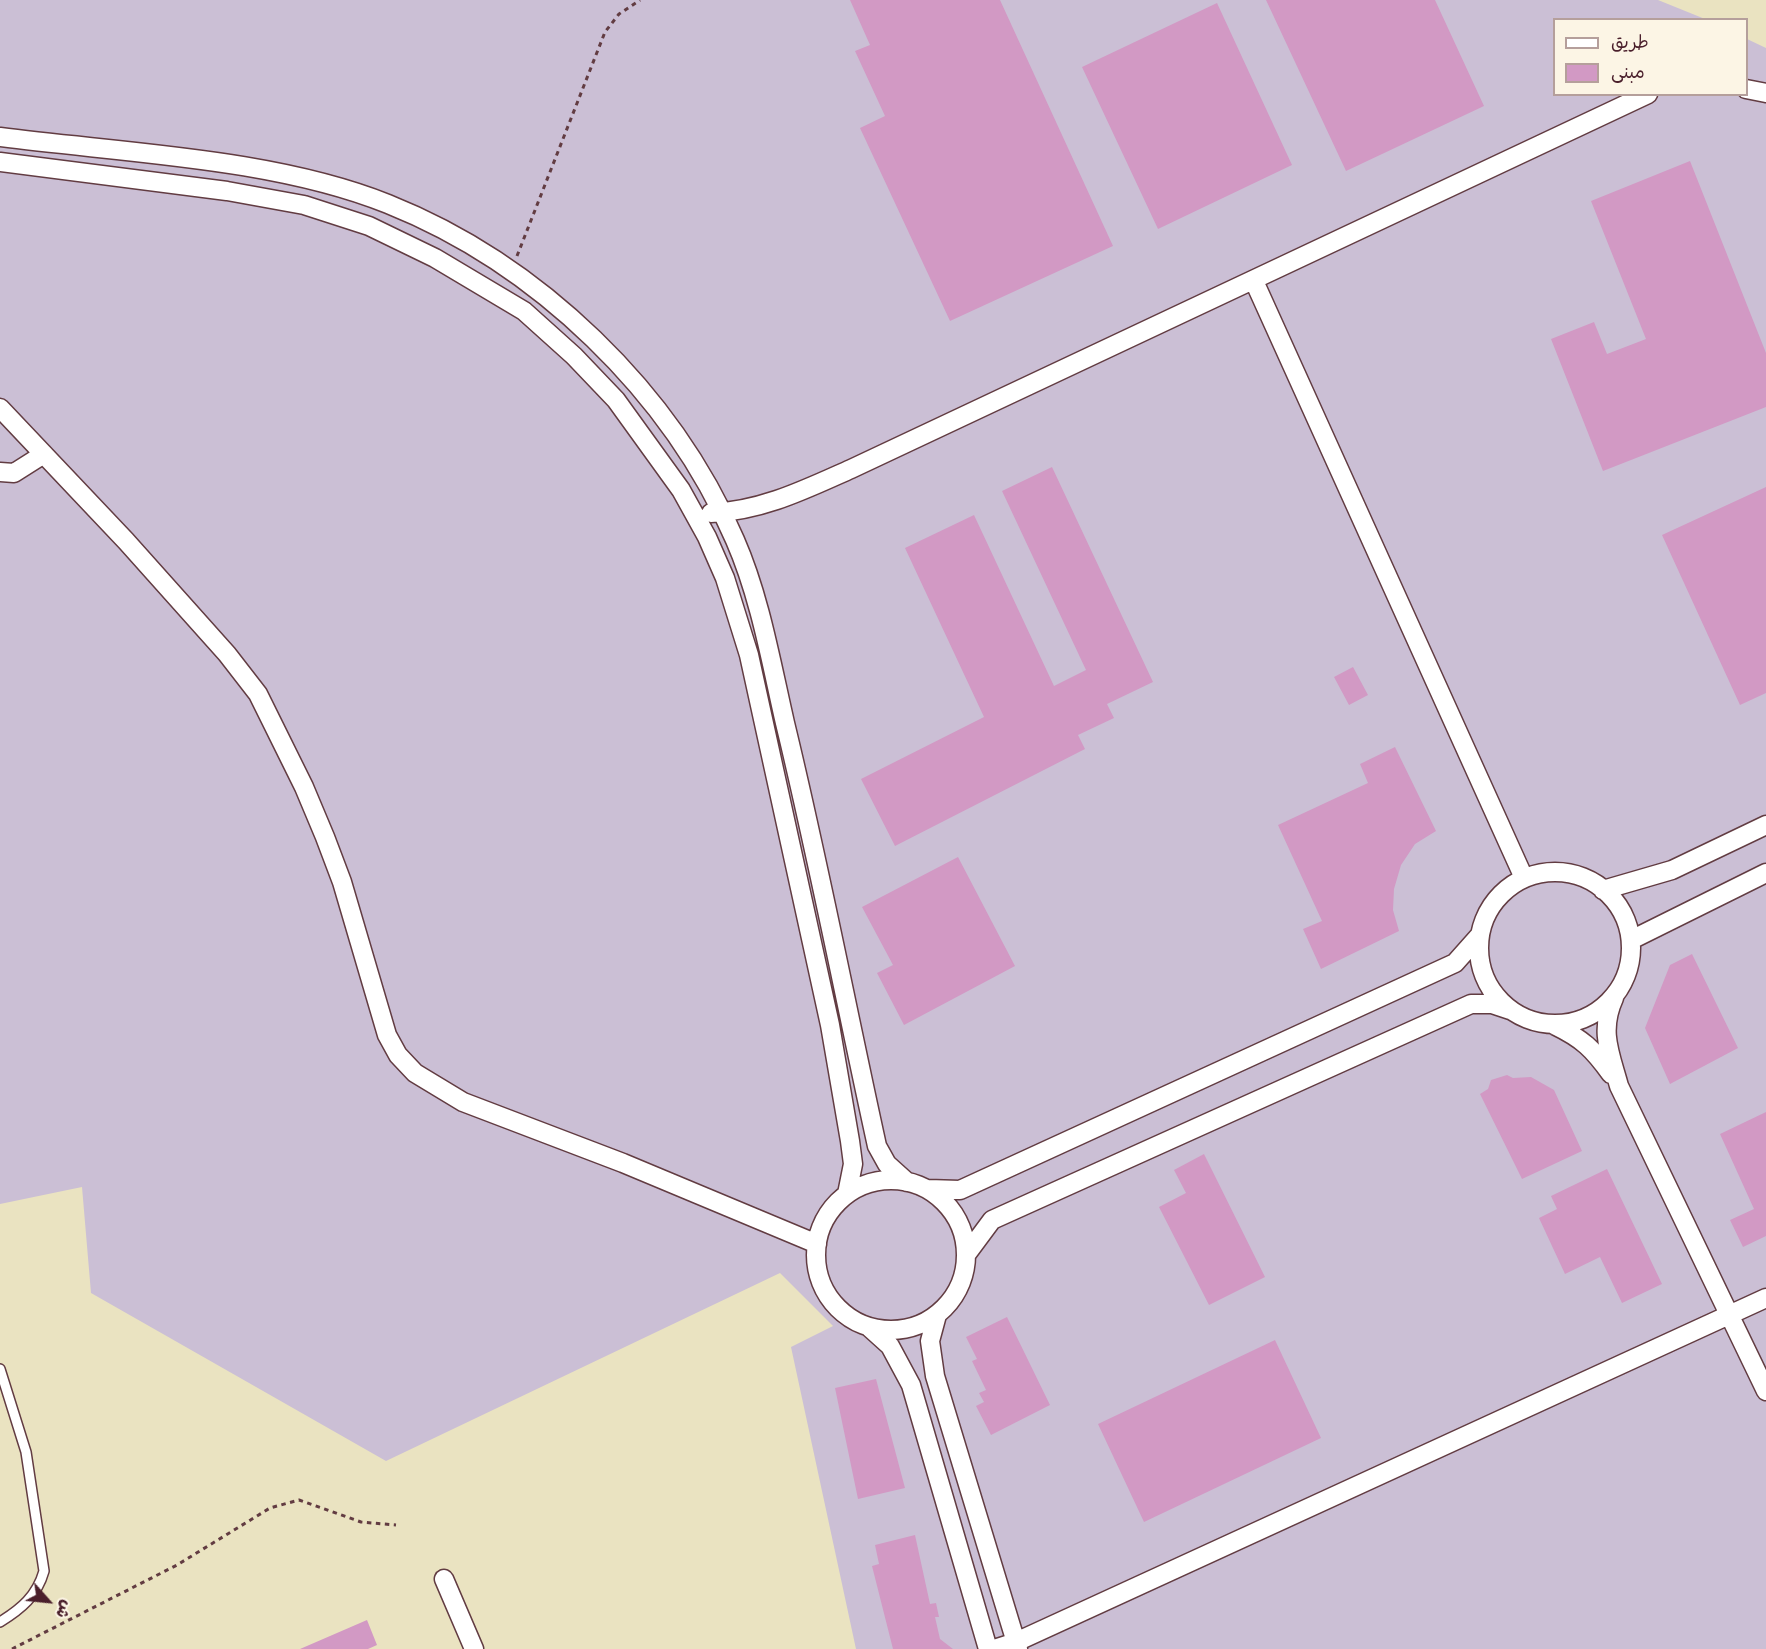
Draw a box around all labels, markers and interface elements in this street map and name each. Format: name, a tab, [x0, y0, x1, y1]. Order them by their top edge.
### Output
legend	[1553, 18, 1748, 96]
text: طريق	[1611, 30, 1649, 55]
text: مبنى	[1611, 60, 1645, 85]
north arrow	[18, 1571, 78, 1631]
text: ش	[50, 1596, 78, 1622]

